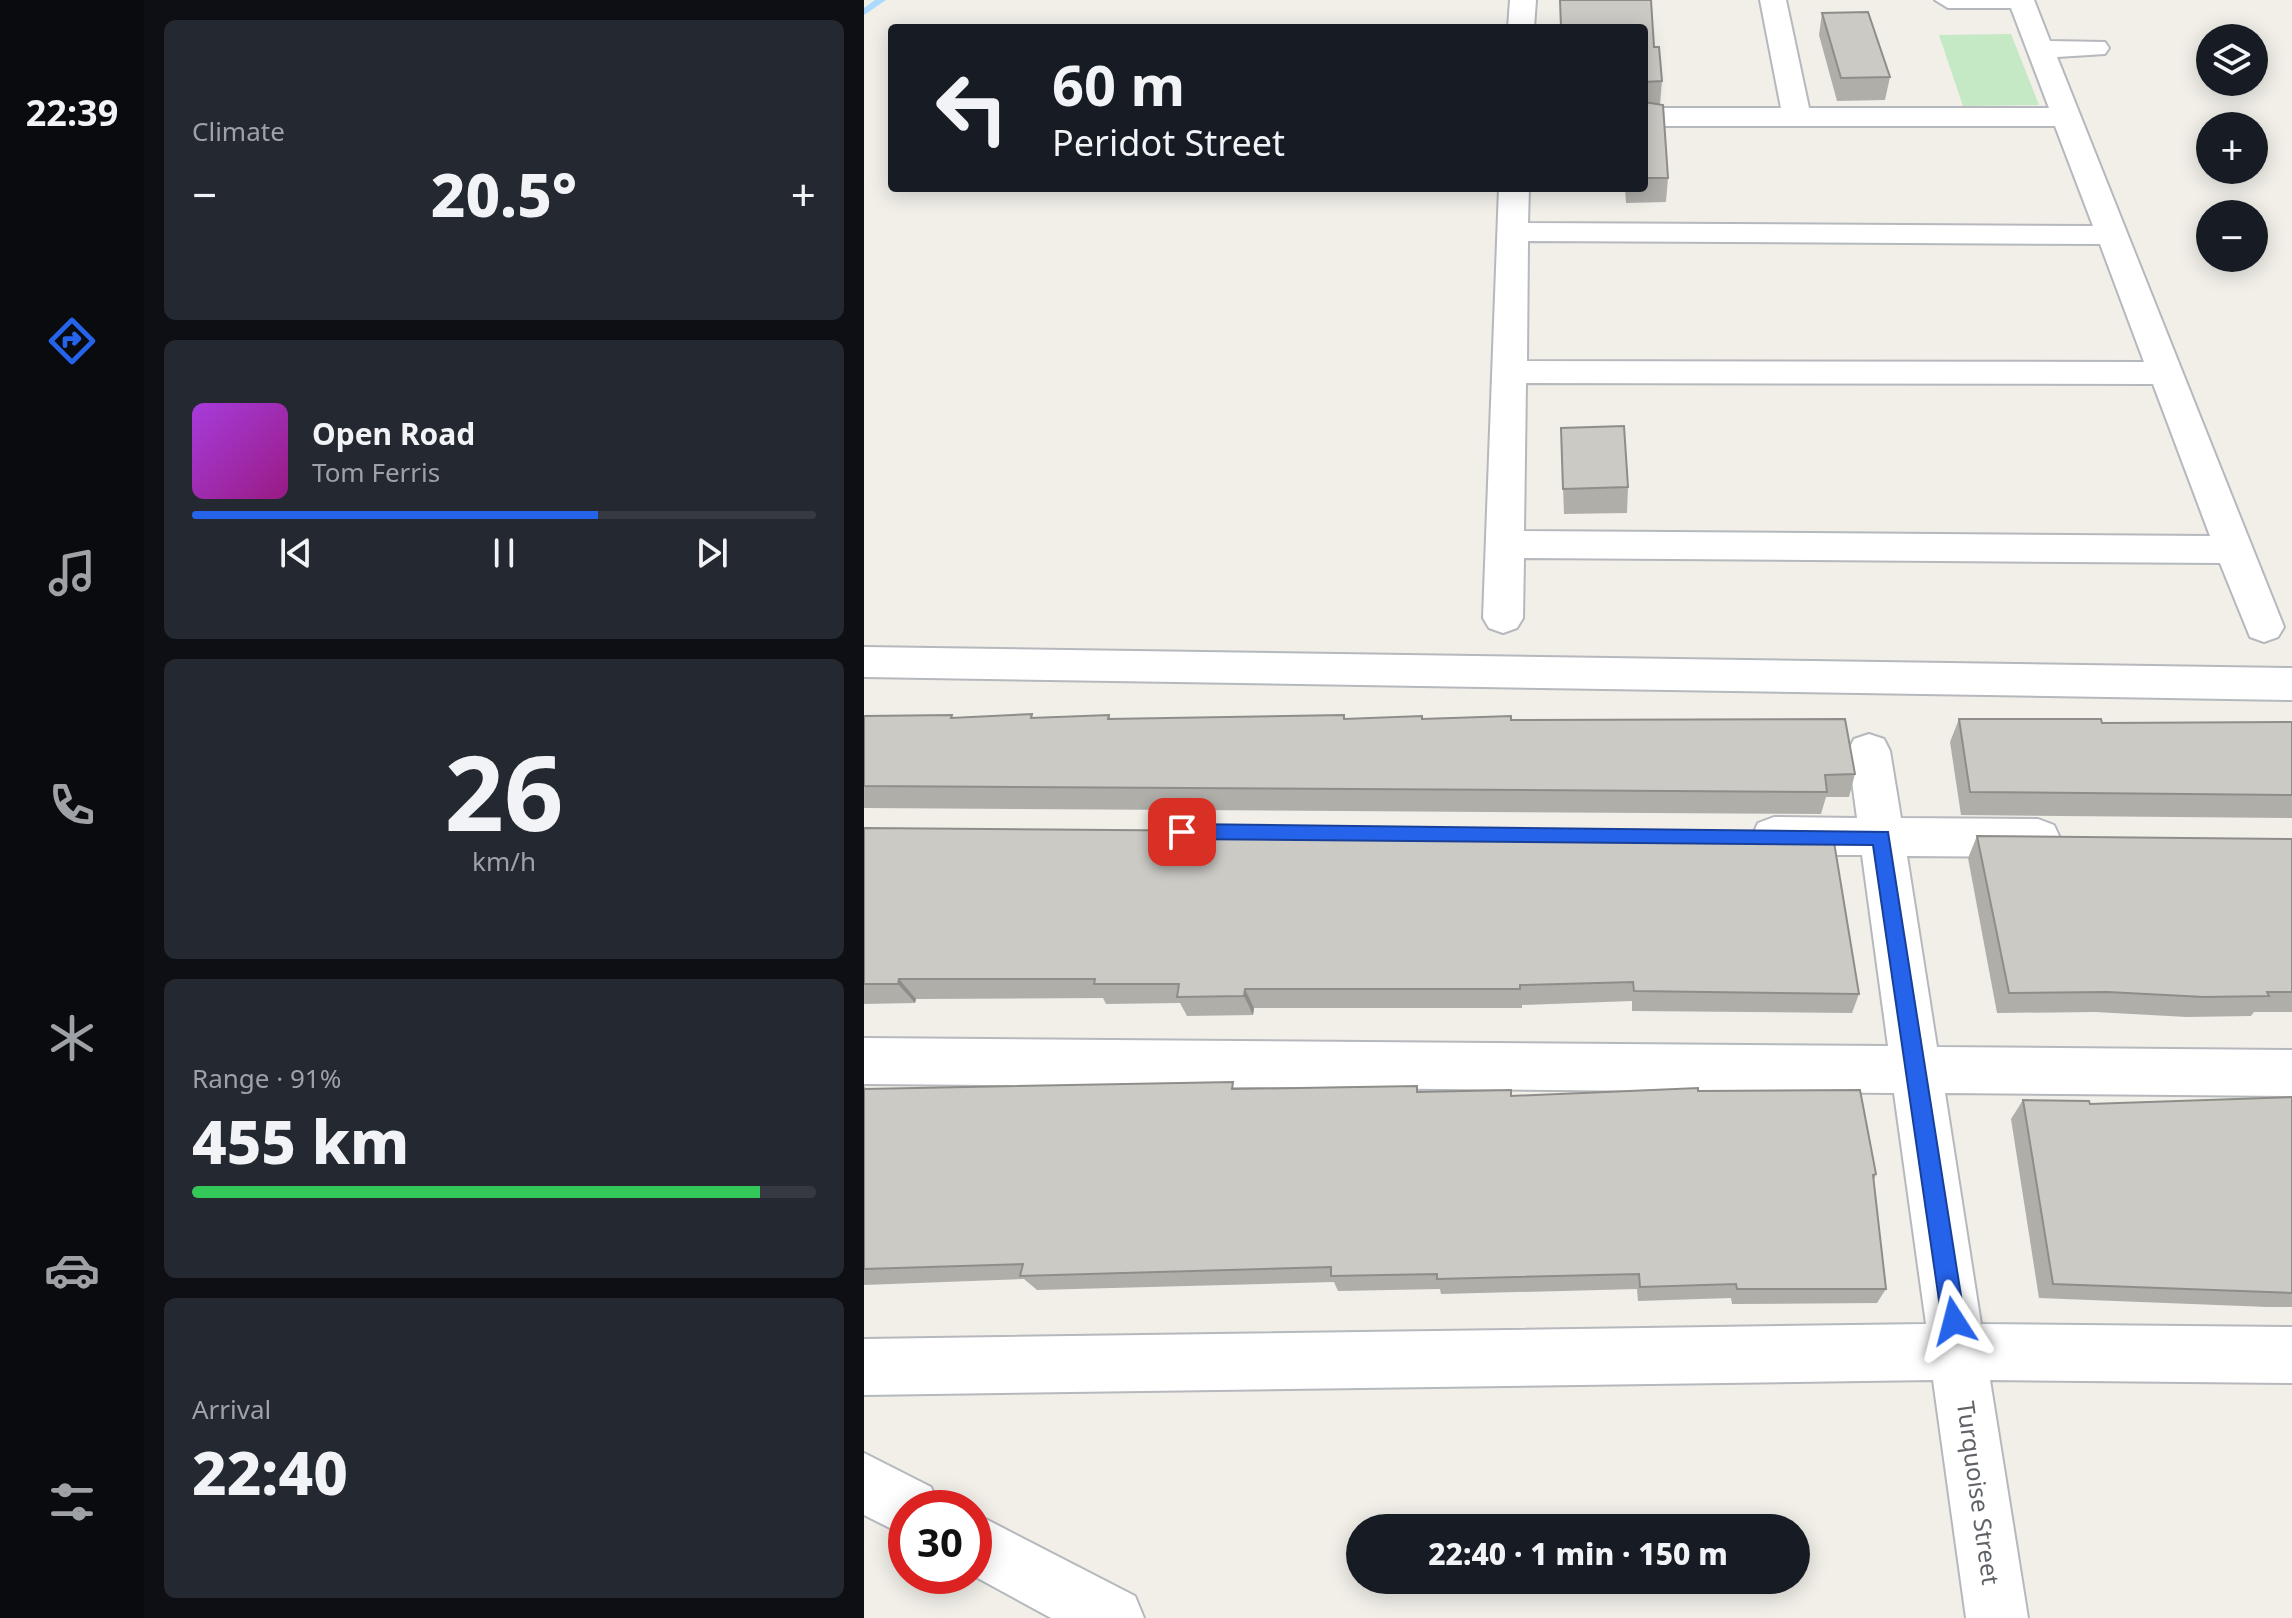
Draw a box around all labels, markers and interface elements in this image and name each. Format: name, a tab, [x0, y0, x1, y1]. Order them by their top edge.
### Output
map controls	[2196, 24, 2268, 272]
button: layers	[2196, 24, 2268, 96]
text: 60 m	[1052, 46, 1185, 122]
icon: left	[920, 56, 1024, 160]
text: 22:39	[26, 88, 118, 137]
button: +	[2196, 112, 2268, 184]
text: Climate	[192, 113, 285, 149]
text: Peridot Street	[1052, 118, 1285, 167]
text: 20.5°	[431, 153, 577, 235]
text: −	[192, 164, 217, 224]
text: +	[791, 164, 816, 224]
button: −	[2196, 200, 2268, 272]
icon: directions	[44, 313, 100, 369]
text: Open Road	[312, 413, 475, 454]
text: Tom Ferris	[312, 454, 440, 490]
icon: previous	[274, 531, 318, 575]
icon: pause	[482, 531, 526, 575]
icon: next	[690, 531, 734, 575]
icon: music	[44, 545, 100, 601]
text: 26	[445, 720, 563, 861]
icon: phone	[44, 777, 100, 833]
pin	[1148, 798, 1216, 866]
icon: arrive	[1160, 810, 1204, 854]
text: km/h	[472, 843, 536, 879]
icon: climate	[44, 1010, 100, 1066]
text: Range · 91%	[192, 1060, 341, 1096]
text: 455 km	[192, 1100, 409, 1182]
icon: car	[44, 1242, 100, 1298]
position arrow	[1912, 1279, 1996, 1363]
text: Arrival	[192, 1391, 271, 1427]
street label: Turquoise Street	[1950, 1399, 2008, 1587]
text: 22:40	[192, 1431, 348, 1513]
icon: filters	[44, 1474, 100, 1530]
speed limit sign: 30	[888, 1490, 992, 1594]
text: 22:40 · 1 min · 150 m	[1428, 1533, 1728, 1574]

